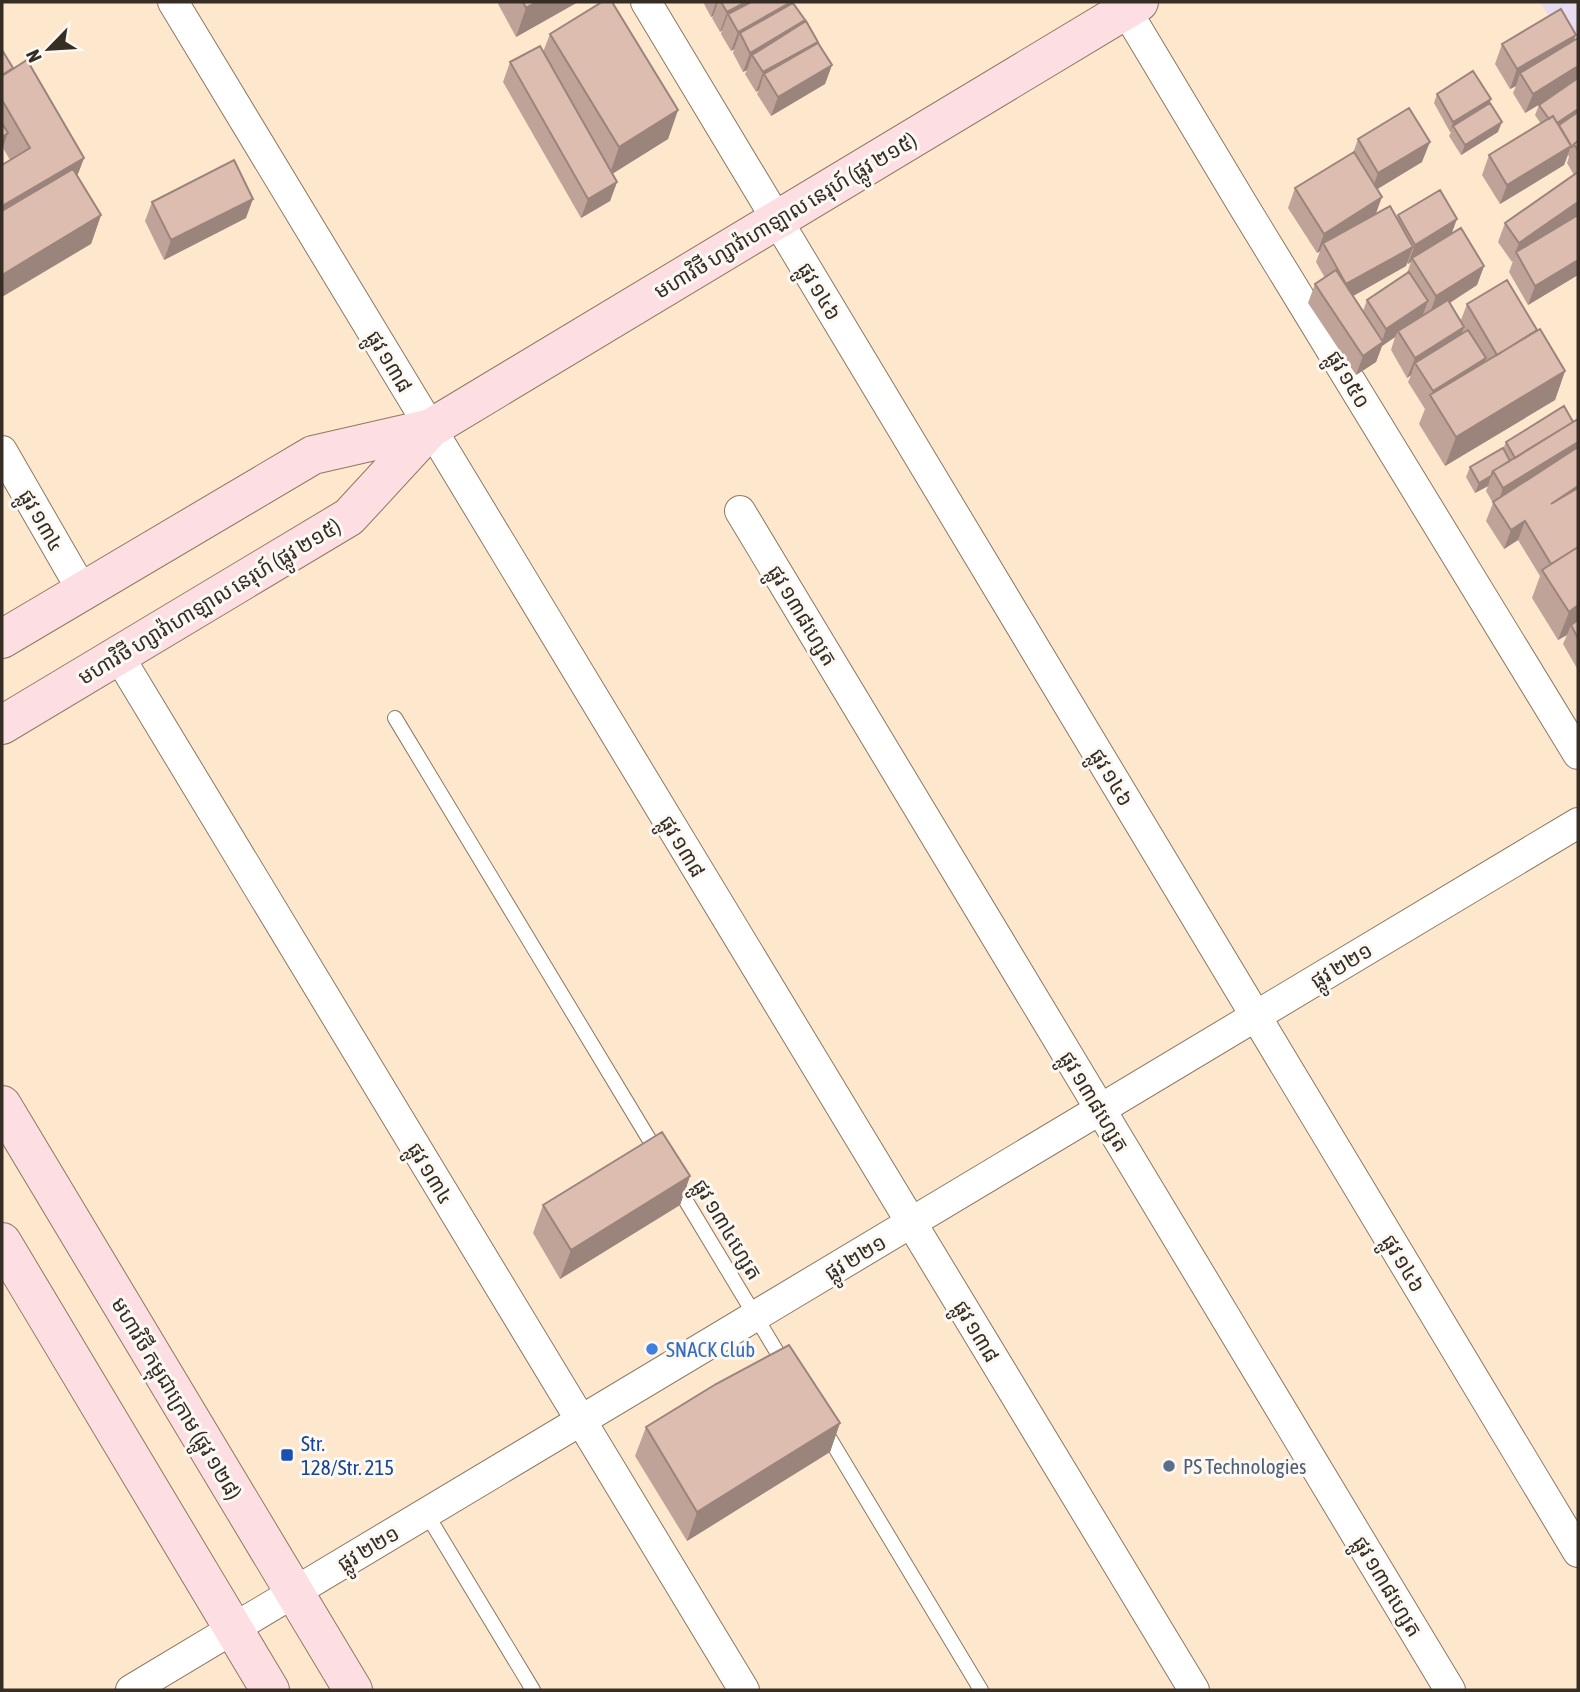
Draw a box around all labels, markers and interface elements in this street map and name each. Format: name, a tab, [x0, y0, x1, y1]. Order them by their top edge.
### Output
north arrow	[14, 14, 84, 84]
text: N	[21, 46, 46, 66]
street label: មហាវិថី ហ្សាវ៉ាហាឡាល នេរុហ៍ (ផ្លូវ ២១៥)	[650, 127, 925, 310]
street label: ផ្លូវ ១៤៦	[786, 258, 847, 328]
street label: ផ្លូវ ១៣៨	[355, 326, 418, 400]
street label: ផ្លូវ ១៥០	[1315, 346, 1376, 416]
street label: ផ្លូវ ១៣៤	[8, 485, 69, 559]
street label: មហាវិថី ហ្សាវ៉ាហាឡាល នេរុហ៍ (ផ្លូវ ២១៥)	[74, 513, 349, 696]
street label: ផ្លូវ ១៣៨ហ្សេត	[757, 560, 842, 674]
street label: ផ្លូវ ១៤៦	[1078, 744, 1139, 814]
street label: ផ្លូវ ១៣៨	[648, 811, 711, 885]
street label: ផ្លូវ ២២១	[1306, 937, 1381, 1000]
street label: ផ្លូវ ១៣៨ហ្សេត	[1049, 1046, 1134, 1160]
street label: ផ្លូវ ១៣៤	[396, 1138, 459, 1212]
street label: ផ្លូវ ១៣៤ហ្សេត	[682, 1174, 767, 1288]
street label: ផ្លូវ ២២១	[820, 1229, 895, 1292]
street label: ផ្លូវ ១៤៦	[1370, 1230, 1431, 1300]
street label: មហាវិថី កម្ពុជាក្រោម (ផ្លូវ ១២៨)	[100, 1293, 247, 1508]
street label: ផ្លូវ ១៣៨	[942, 1296, 1005, 1370]
place label: SNACK Club	[666, 1337, 755, 1361]
marker: SNACK Club	[644, 1341, 660, 1357]
place label: Str. 128/Str. 215	[301, 1431, 394, 1479]
marker: Str. 128/Str. 215	[279, 1447, 295, 1463]
place label: PS Technologies	[1183, 1454, 1306, 1478]
marker: PS Technologies	[1161, 1458, 1177, 1474]
street label: ផ្លូវ ២២១	[333, 1520, 408, 1583]
street label: ផ្លូវ ១៣៨ហ្សេត	[1342, 1531, 1427, 1645]

